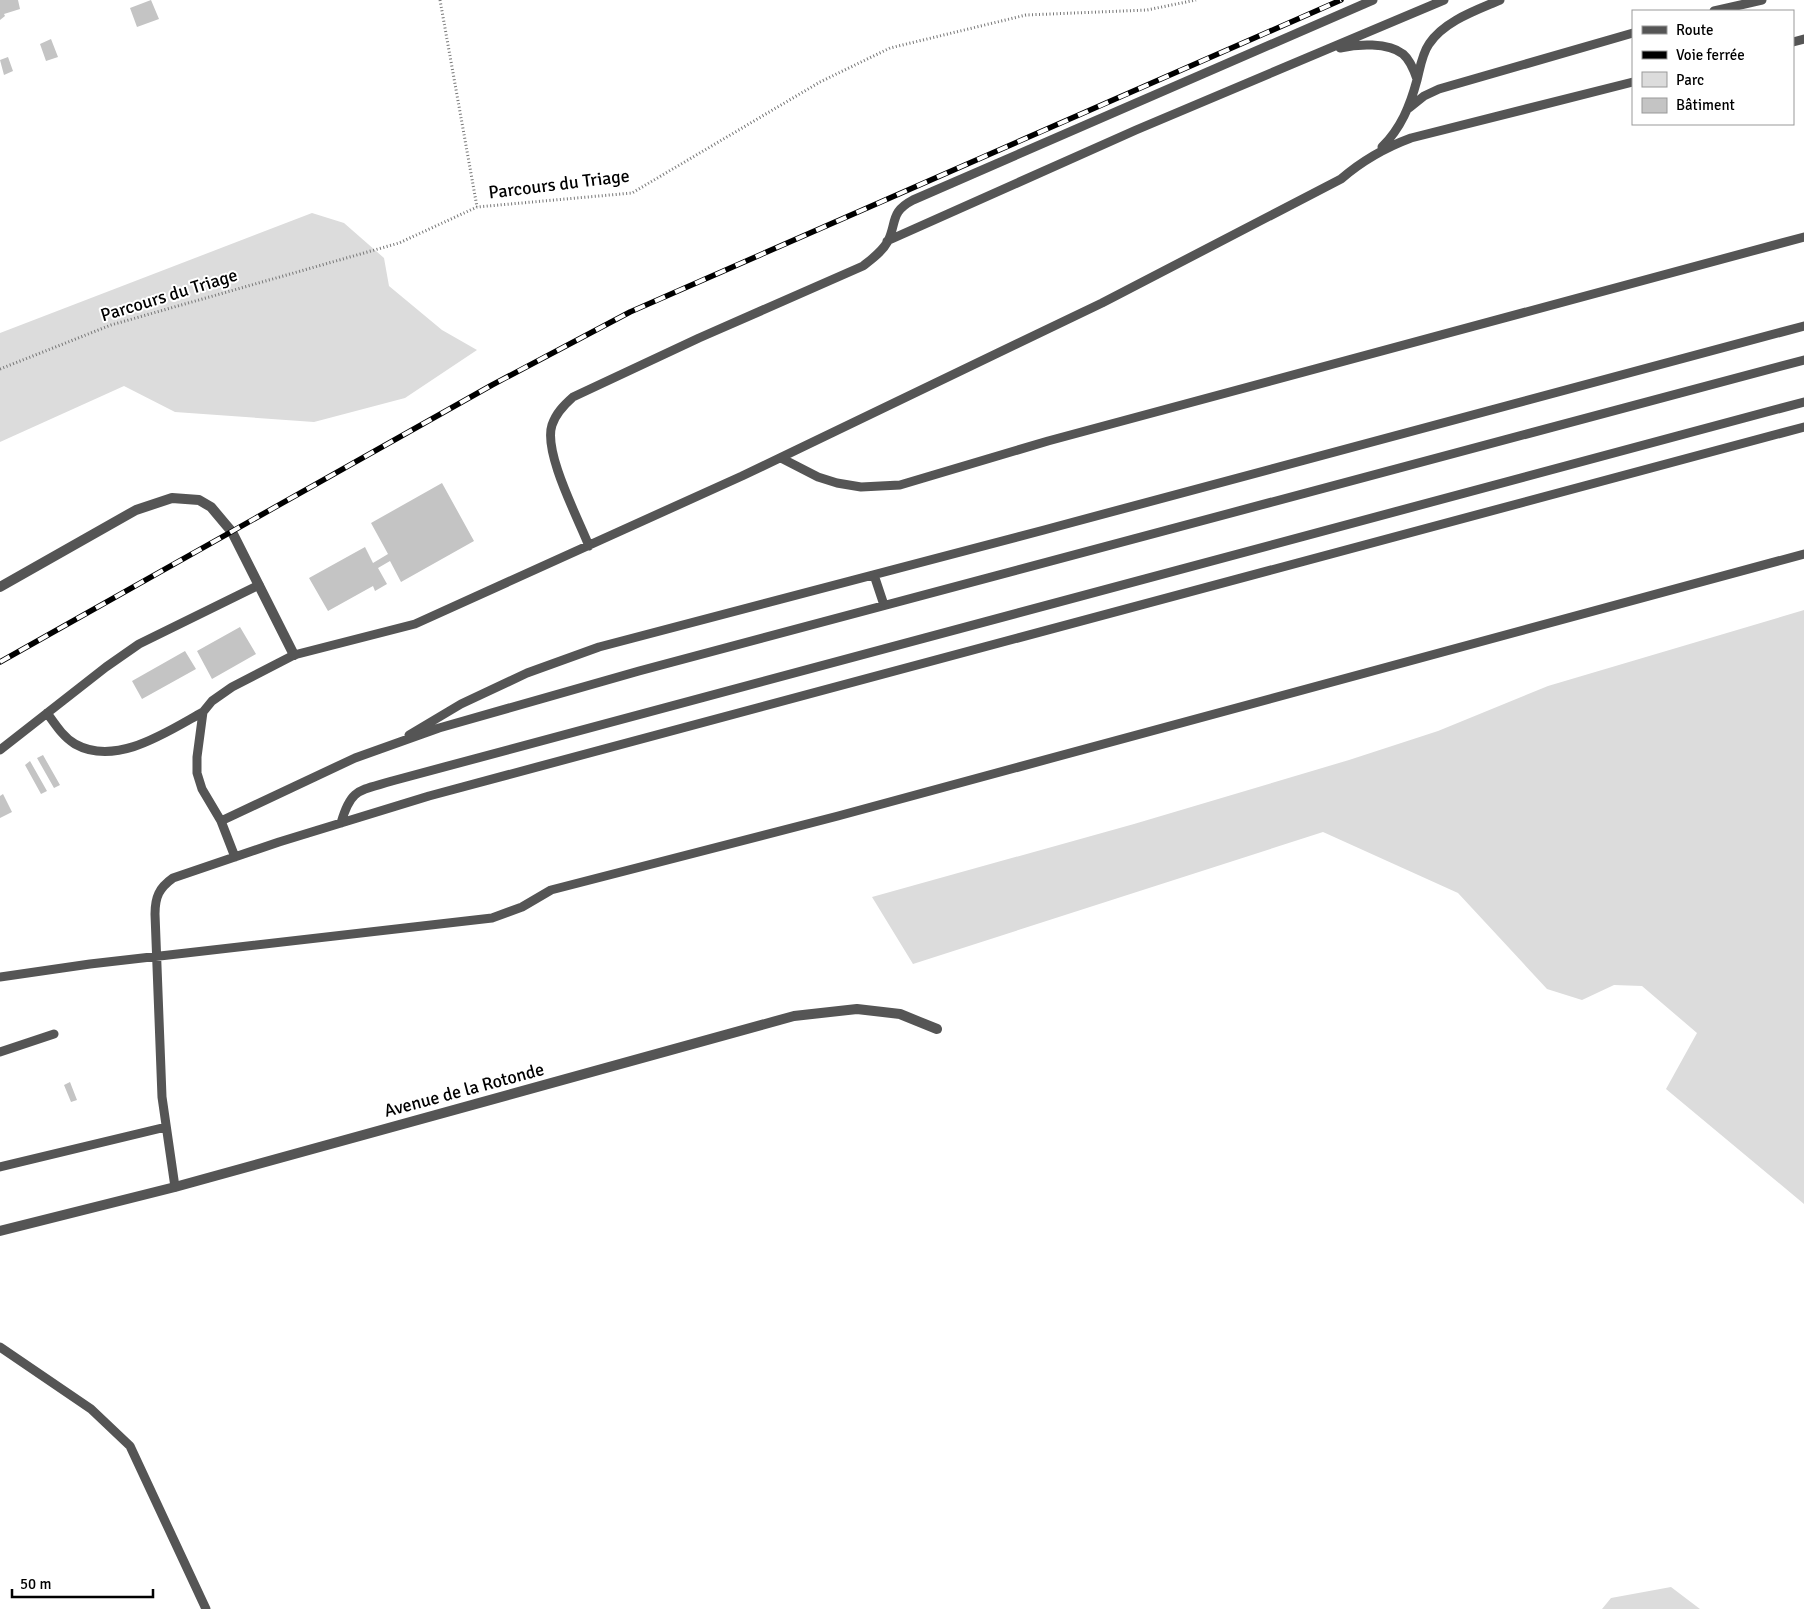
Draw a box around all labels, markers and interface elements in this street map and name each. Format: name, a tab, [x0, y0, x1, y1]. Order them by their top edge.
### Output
legend	[1632, 10, 1794, 125]
text: Route	[1676, 21, 1713, 39]
text: Voie ferrée	[1676, 46, 1745, 64]
text: Parc	[1676, 71, 1704, 89]
text: Bâtiment	[1676, 96, 1735, 114]
street label: Parcours du Triage	[487, 164, 631, 204]
street label: Parcours du Triage	[98, 264, 240, 326]
street label: Avenue de la Rotonde	[382, 1058, 546, 1122]
scale bar	[12, 1566, 154, 1598]
text: 50 m	[20, 1575, 51, 1593]

